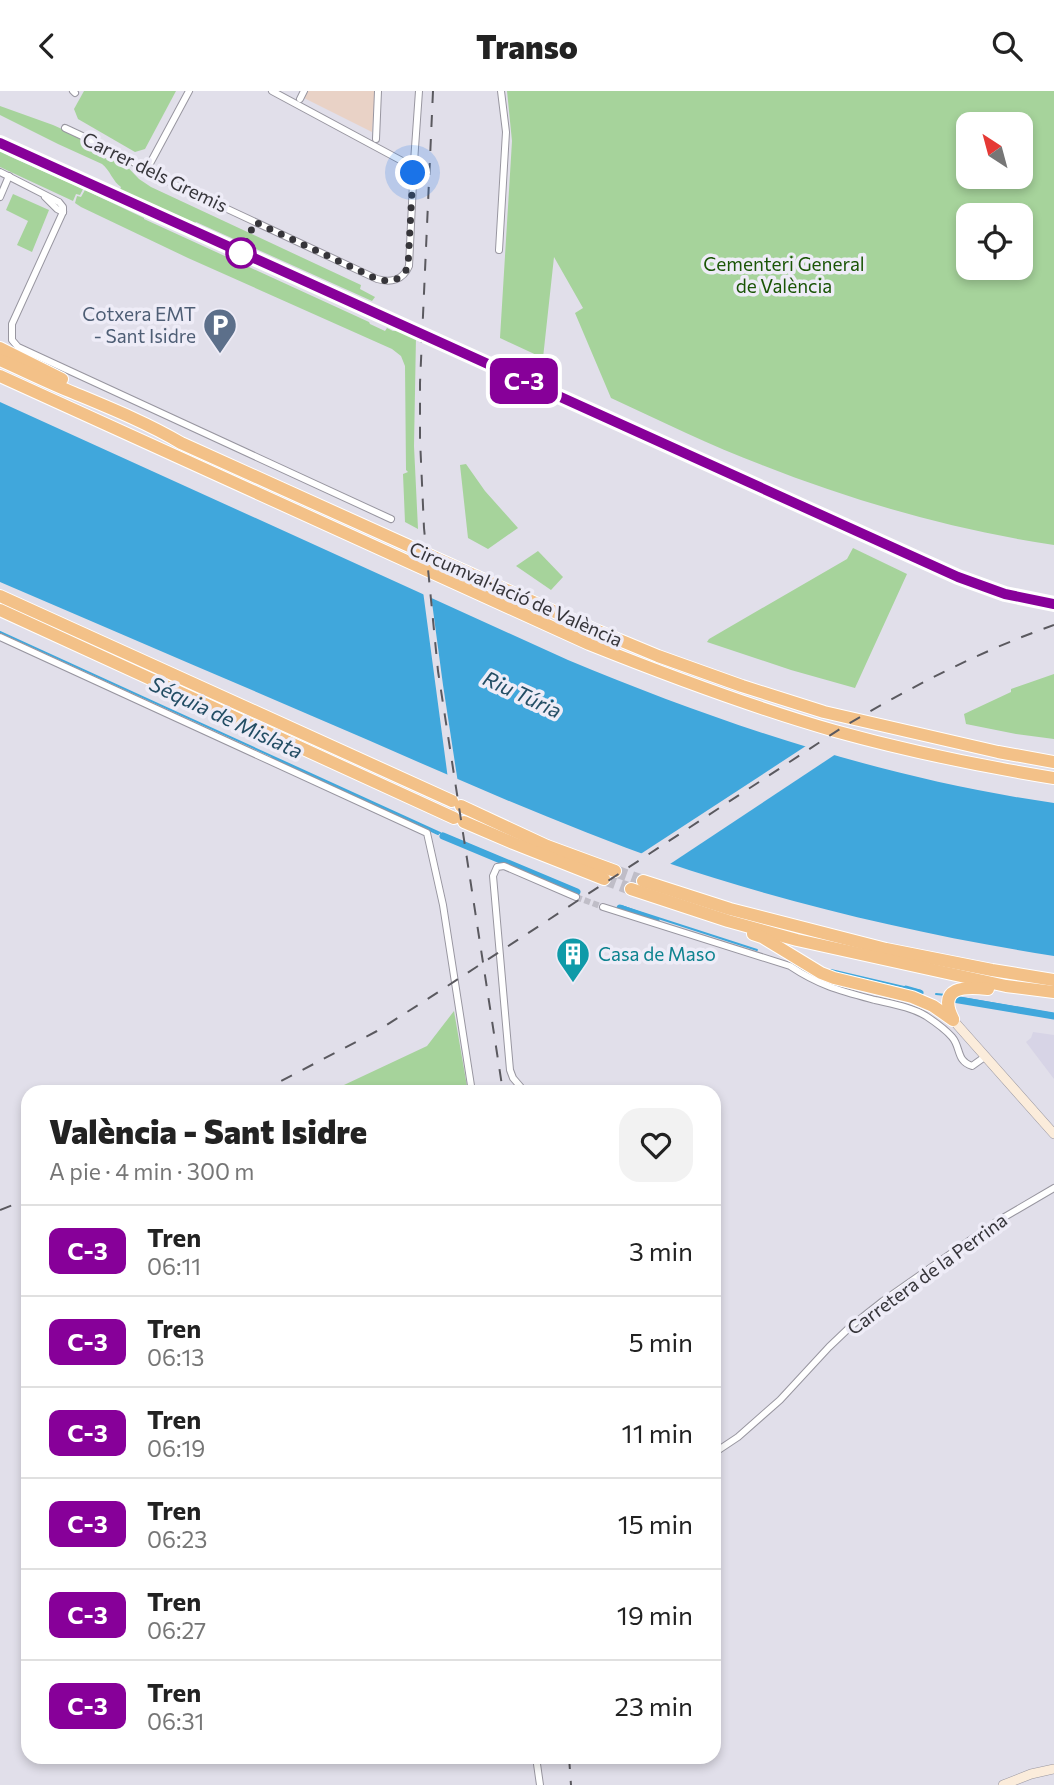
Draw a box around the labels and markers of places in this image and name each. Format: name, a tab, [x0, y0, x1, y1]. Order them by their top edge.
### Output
unlabelled marker	[226, 238, 256, 268]
place label: Cotxera EMT - Sant Isidre	[82, 302, 196, 347]
parking icon: Cotxera EMT - Sant Isidre	[201, 306, 239, 355]
building icon: Casa de Maso	[554, 935, 592, 984]
place label: Casa de Maso	[598, 942, 716, 965]

